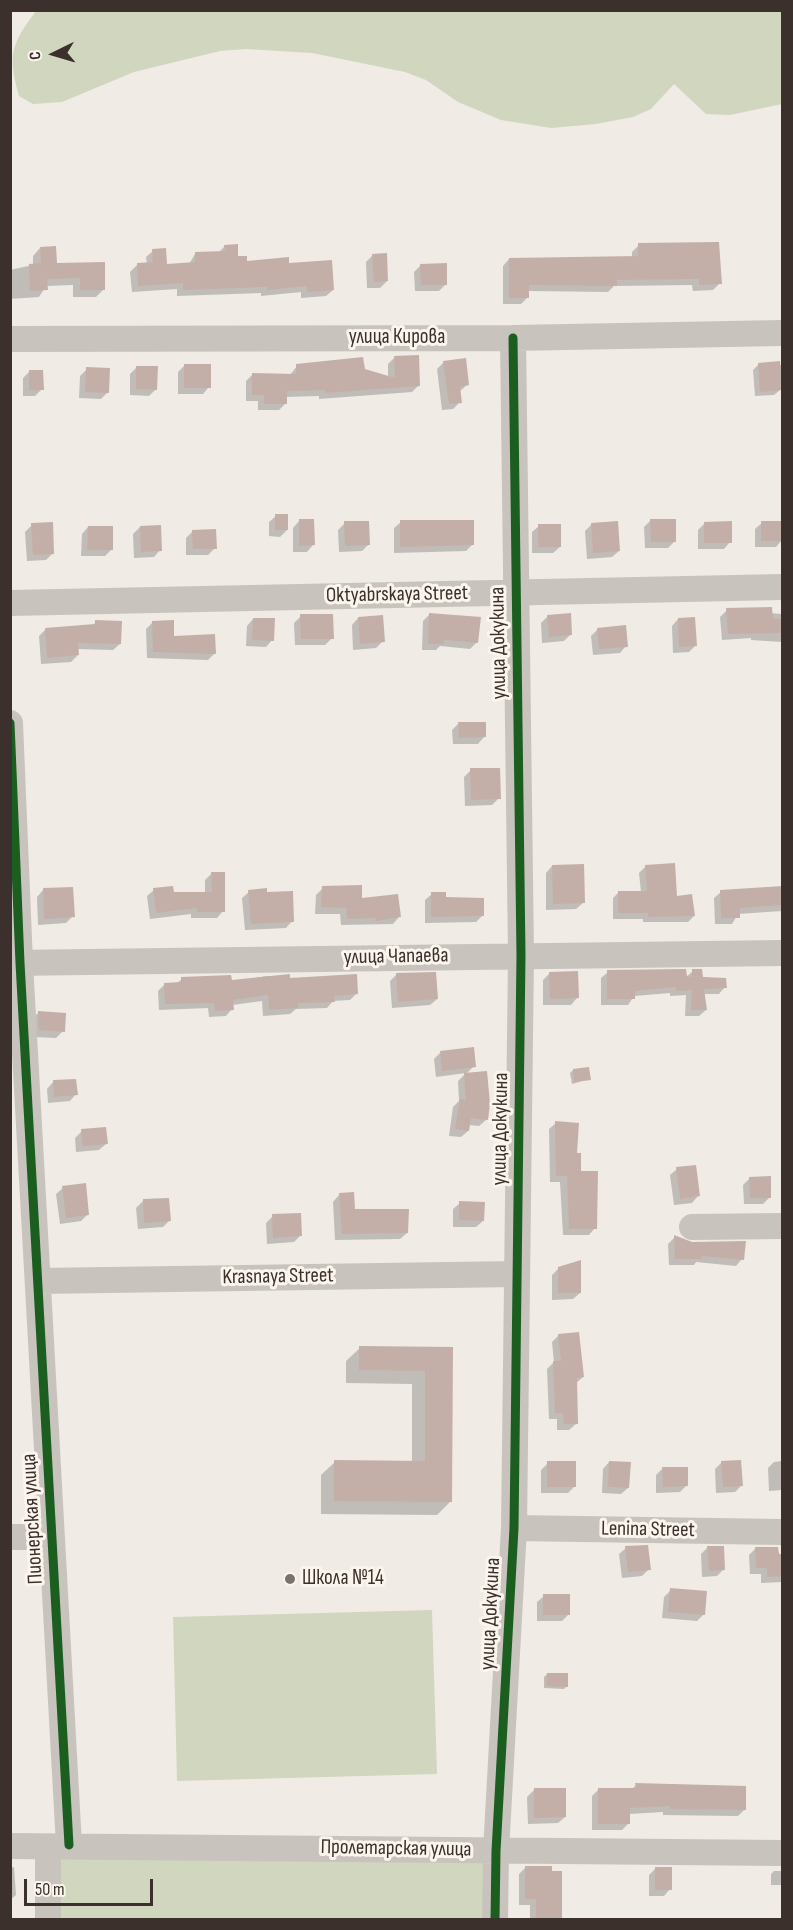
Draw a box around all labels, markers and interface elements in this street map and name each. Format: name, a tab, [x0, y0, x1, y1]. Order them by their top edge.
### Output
north arrow	[24, 24, 84, 84]
text: С	[26, 51, 45, 61]
street label: улица Кирова	[349, 325, 445, 351]
street label: Oktyabrskaya Street	[326, 581, 468, 609]
street label: улица Докукина	[485, 586, 513, 700]
street label: улица Чапаева	[343, 943, 449, 971]
street label: улица Докукина	[487, 1072, 515, 1186]
street label: Krasnaya Street	[222, 1263, 334, 1291]
street label: Пионерская улица	[17, 1453, 49, 1585]
street label: Lenina Street	[601, 1517, 695, 1543]
street label: улица Докукина	[475, 1557, 507, 1671]
place label: Школа №14	[302, 1566, 384, 1592]
marker: Школа №14	[283, 1572, 297, 1586]
street label: Пролетарская улица	[320, 1835, 472, 1863]
scale bar	[27, 1867, 156, 1905]
text: 50 m	[35, 1879, 65, 1900]

